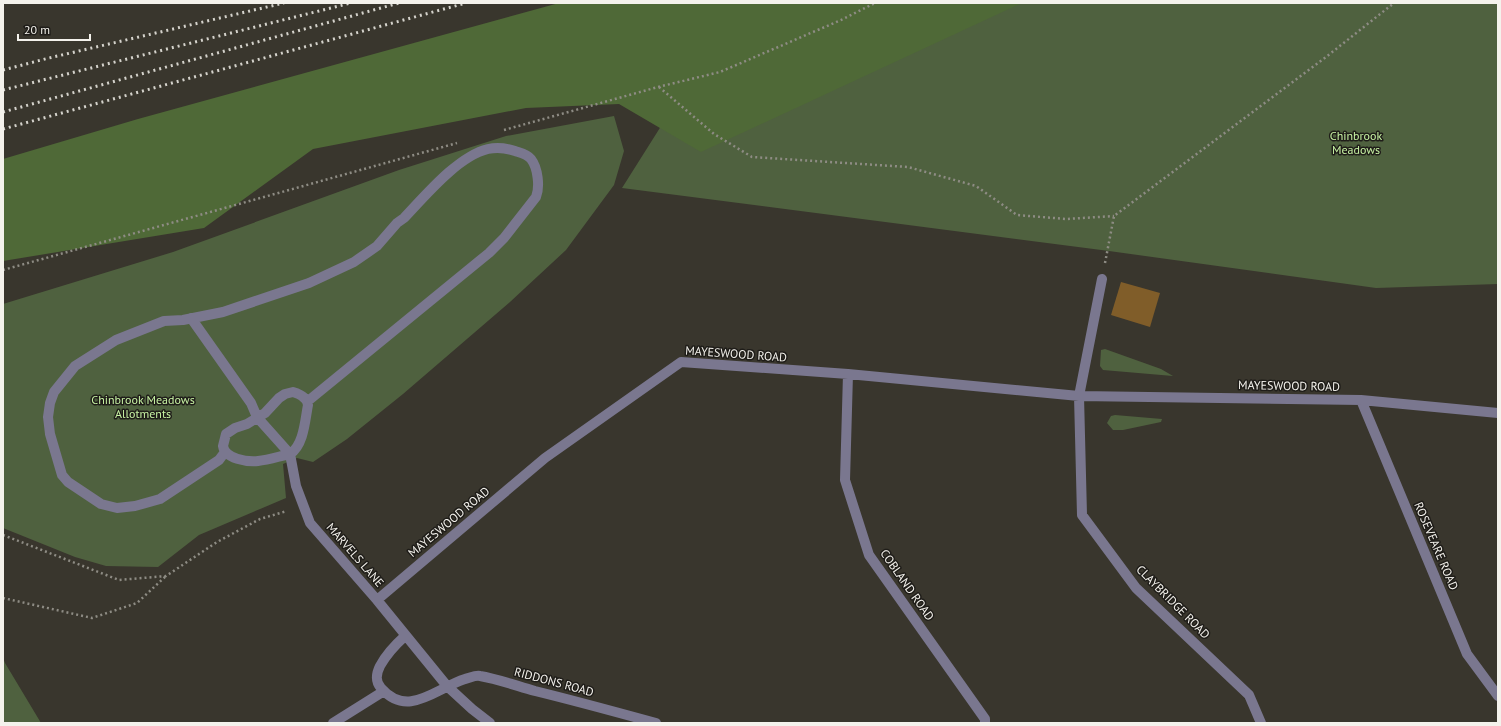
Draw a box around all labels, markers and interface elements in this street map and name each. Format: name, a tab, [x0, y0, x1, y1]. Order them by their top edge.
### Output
scale bar	[18, 16, 90, 42]
text: 20 m	[24, 22, 50, 37]
park label: Chinbrook Meadows	[1330, 128, 1382, 157]
street label: MAYESWOOD ROAD	[685, 342, 787, 365]
street label: MAYESWOOD ROAD	[1238, 377, 1340, 394]
park label: Chinbrook Meadows Allotments	[91, 392, 195, 421]
street label: MAYESWOOD ROAD	[405, 483, 493, 560]
street label: ROSEVEARE ROAD	[1411, 500, 1462, 592]
street label: MARVELS LANE	[324, 520, 387, 590]
street label: COBLAND ROAD	[877, 546, 938, 623]
street label: CLAYBRIDGE ROAD	[1133, 562, 1213, 642]
street label: RIDDONS ROAD	[513, 664, 596, 699]

